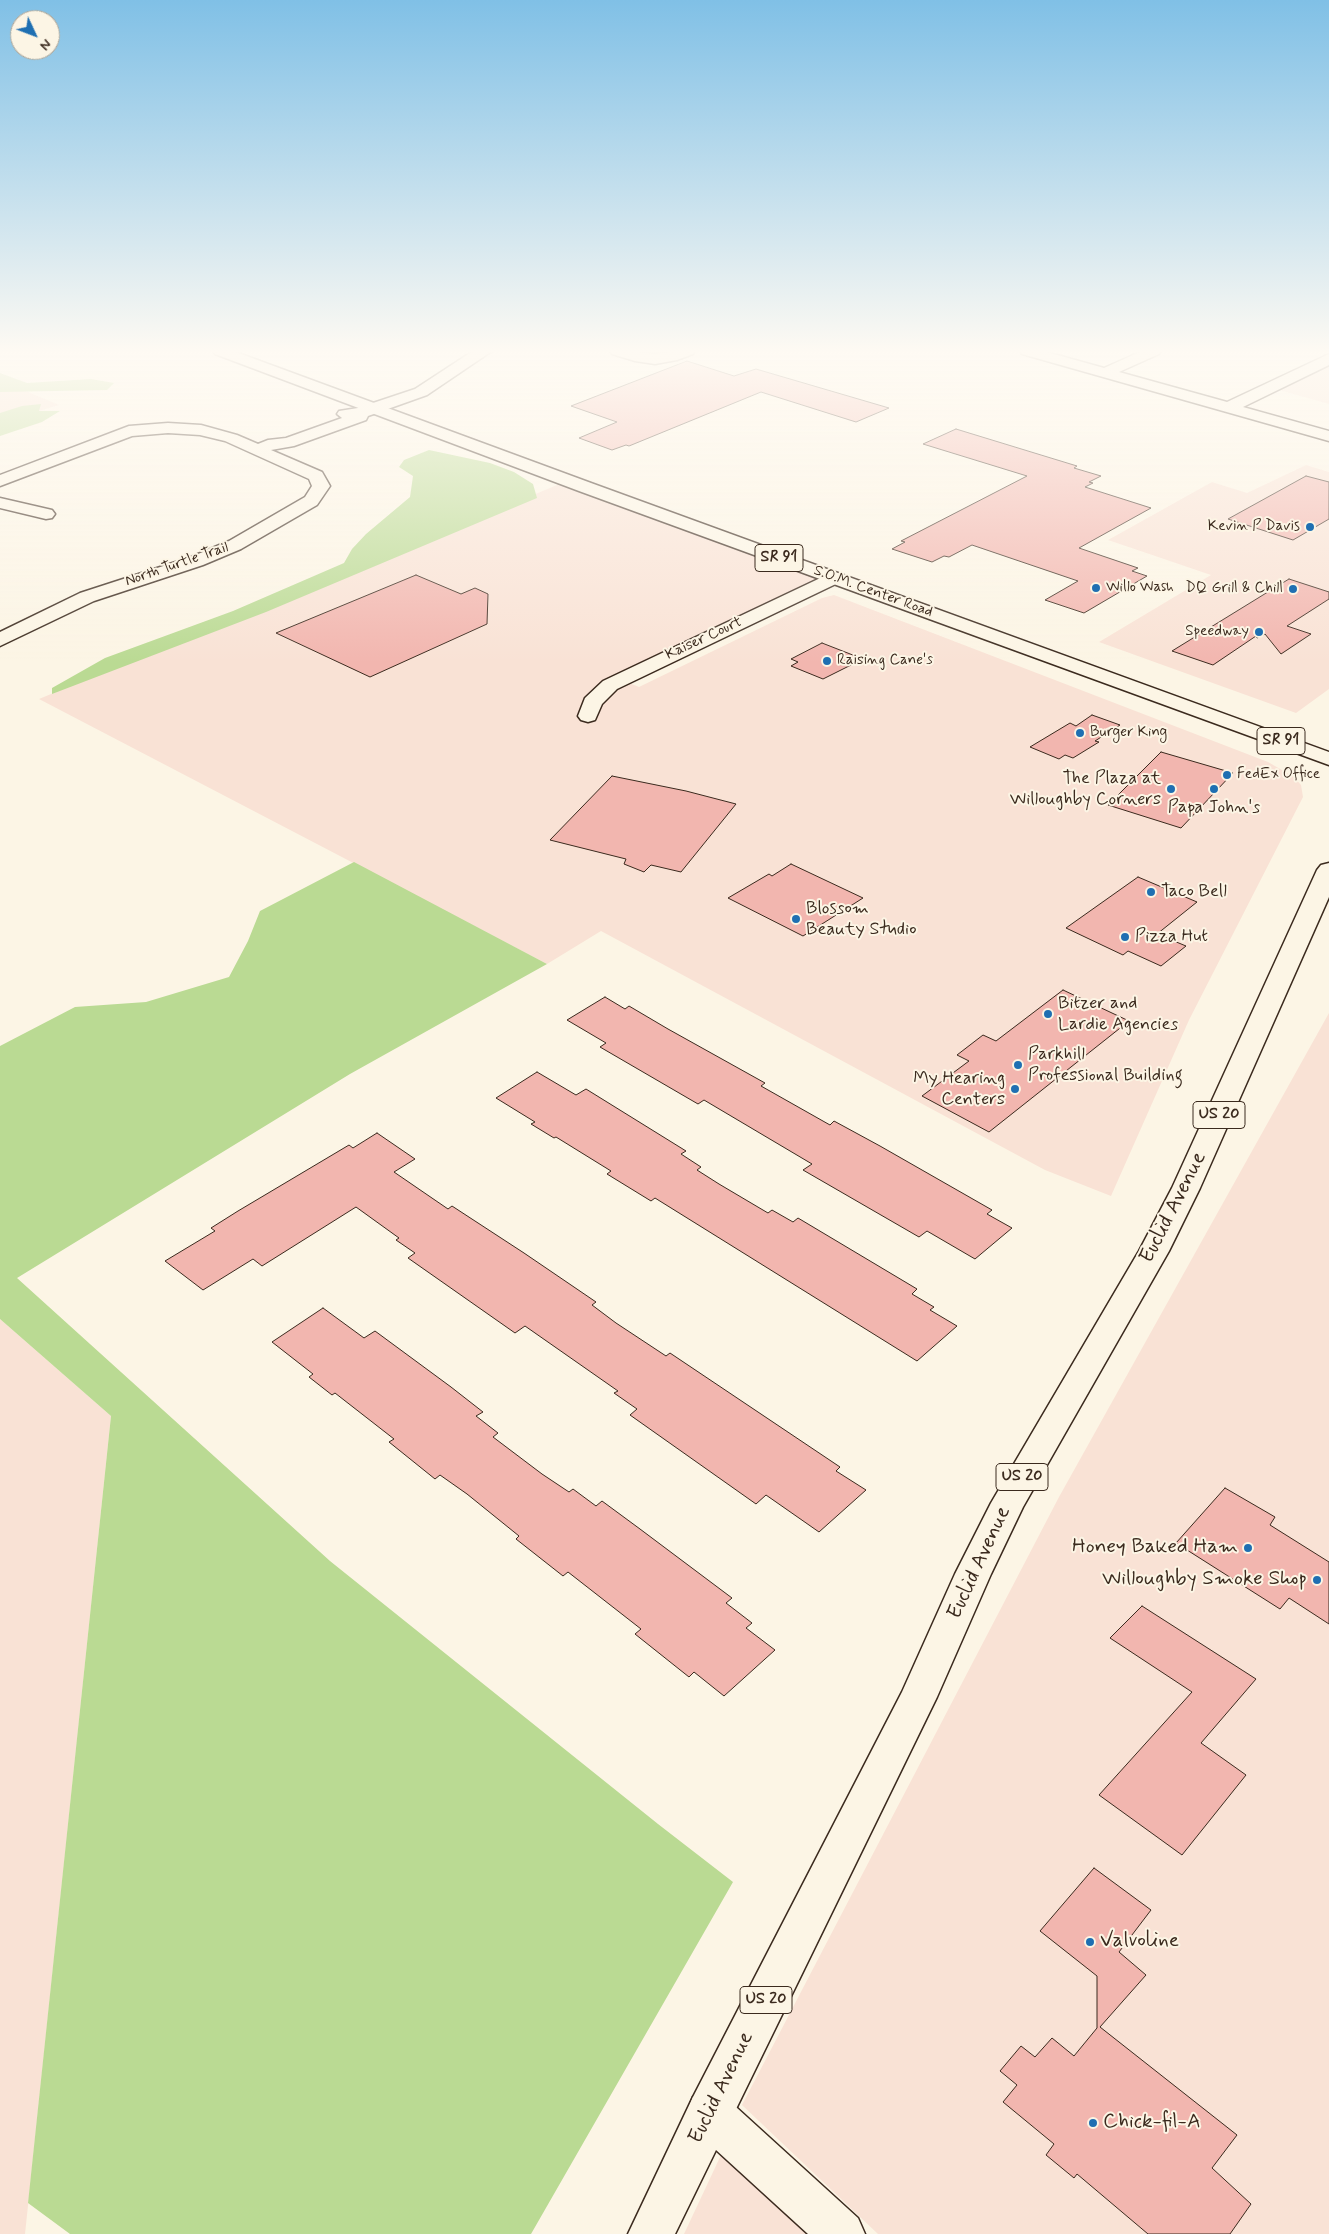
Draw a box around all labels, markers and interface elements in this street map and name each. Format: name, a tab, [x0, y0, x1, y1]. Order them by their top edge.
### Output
north arrow	[10, 10, 60, 60]
text: N	[35, 35, 55, 54]
place label: Kevin P Davis	[1208, 518, 1300, 536]
marker: Kevin P Davis	[1304, 521, 1316, 533]
street label: North Turtle Trail	[123, 539, 231, 591]
road number: SR 91	[755, 544, 803, 572]
street label: S.O.M. Center Road	[811, 562, 935, 622]
place label: Willo Wash	[1106, 579, 1174, 597]
place label: DQ Grill & Chill	[1186, 580, 1283, 598]
marker: Willo Wash	[1090, 582, 1102, 594]
marker: DQ Grill & Chill	[1287, 583, 1299, 595]
street label: Kaiser Court	[663, 613, 745, 665]
place label: Speedway	[1185, 623, 1249, 641]
marker: Speedway	[1253, 626, 1265, 638]
place label: Raising Cane's	[837, 652, 933, 670]
marker: Raising Cane's	[821, 655, 833, 667]
place label: Burger King	[1090, 724, 1167, 742]
marker: Burger King	[1074, 727, 1086, 739]
road number: SR 91	[1257, 728, 1305, 754]
place label: FedEx Office	[1237, 766, 1320, 784]
place label: The Plaza at Willoughby Corners	[1010, 768, 1161, 811]
marker: FedEx Office	[1221, 769, 1233, 781]
marker: The Plaza at Willoughby Corners	[1165, 783, 1177, 795]
marker: Papa John's	[1208, 783, 1220, 795]
place label: Papa John's	[1168, 797, 1260, 819]
place label: Taco Bell	[1161, 881, 1227, 903]
marker: Taco Bell	[1145, 886, 1157, 898]
place label: Blossom Beauty Studio	[806, 898, 916, 941]
marker: Blossom Beauty Studio	[790, 913, 802, 925]
place label: Pizza Hut	[1135, 926, 1208, 948]
marker: Pizza Hut	[1119, 931, 1131, 943]
place label: Bitzer and Lardie Agencies	[1058, 993, 1178, 1036]
marker: Bitzer and Lardie Agencies	[1042, 1008, 1054, 1020]
place label: Parkhill Professional Building	[1028, 1044, 1183, 1086]
marker: Parkhill Professional Building	[1012, 1059, 1024, 1071]
place label: My Hearing Centers	[913, 1068, 1005, 1110]
marker: My Hearing Centers	[1009, 1083, 1021, 1095]
road number: US 20	[1193, 1102, 1245, 1128]
street label: Euclid Avenue	[1135, 1148, 1213, 1268]
road number: US 20	[996, 1464, 1048, 1490]
street label: Euclid Avenue	[943, 1503, 1017, 1623]
place label: Honey Baked Ham	[1072, 1535, 1238, 1561]
marker: Honey Baked Ham	[1242, 1542, 1254, 1554]
place label: Willoughby Smoke Shop	[1102, 1567, 1307, 1593]
marker: Willoughby Smoke Shop	[1311, 1574, 1323, 1586]
place label: Valvoline	[1100, 1929, 1179, 1955]
marker: Valvoline	[1084, 1936, 1096, 1948]
road number: US 20	[740, 1986, 792, 2014]
street label: Euclid Avenue	[684, 2028, 760, 2148]
place label: Chick-fil-A	[1103, 2110, 1201, 2136]
marker: Chick-fil-A	[1087, 2117, 1099, 2129]

